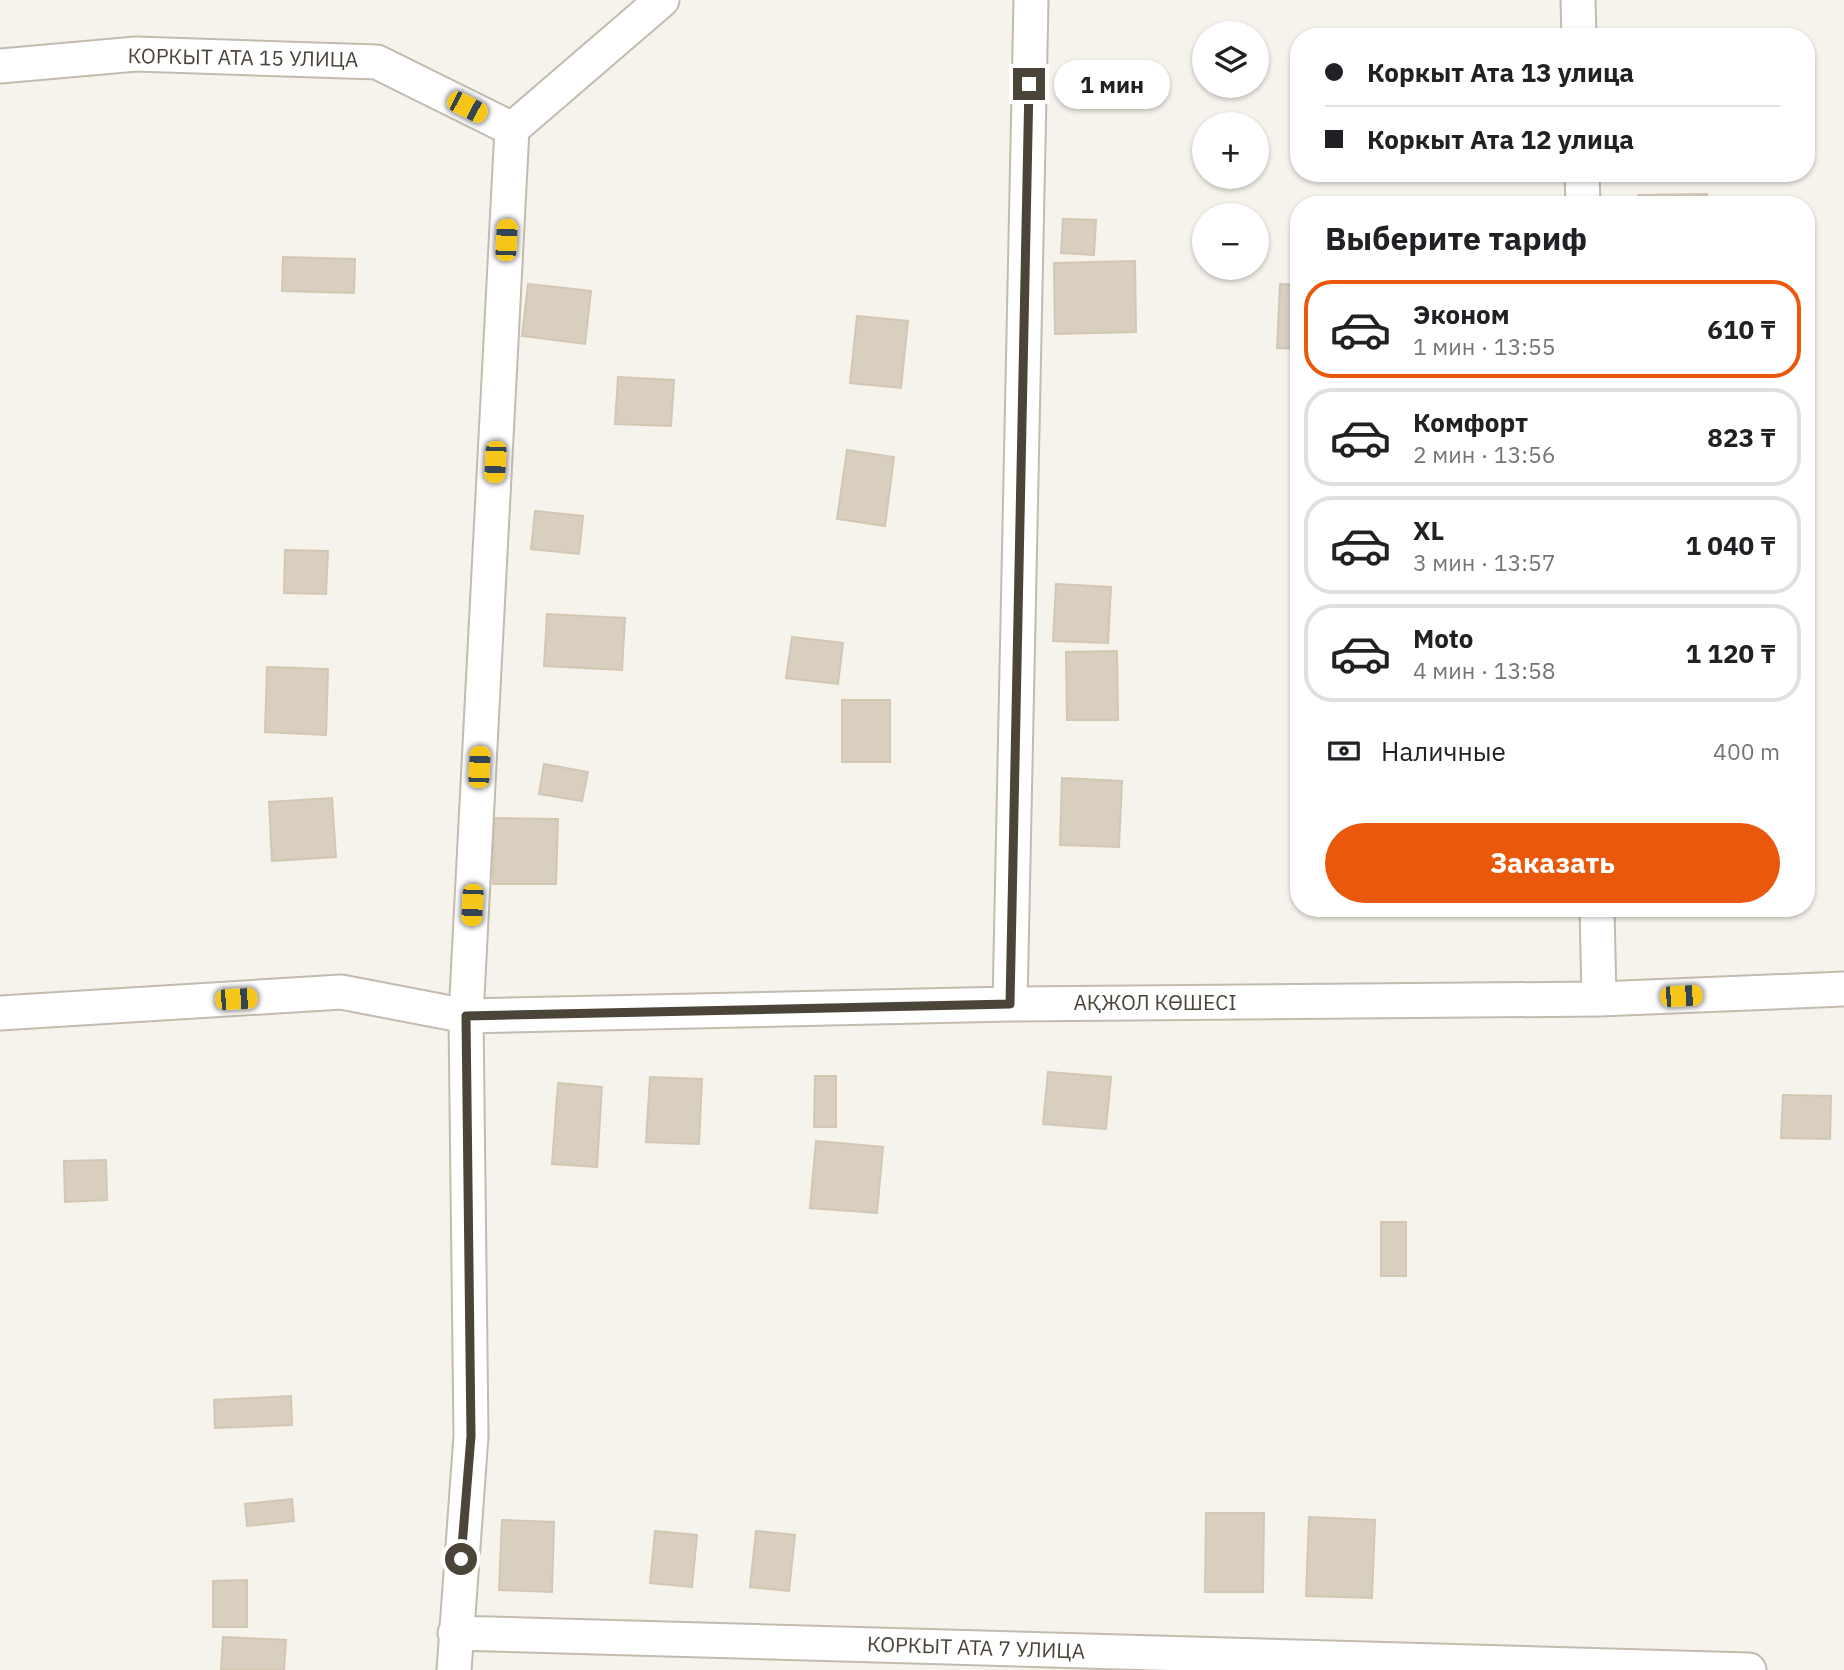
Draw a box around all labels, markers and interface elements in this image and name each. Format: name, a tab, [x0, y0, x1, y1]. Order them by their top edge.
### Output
map controls	[1192, 21, 1269, 280]
button: layers	[1192, 21, 1269, 98]
street label: КОРКЫТ АТА 15 УЛИЦА	[127, 41, 359, 73]
text: Коркыт Ата 13 улица	[1367, 55, 1634, 89]
callout: 1 мин	[1054, 60, 1169, 108]
route end	[1013, 68, 1045, 100]
text: 1 мин	[1080, 69, 1144, 99]
car	[444, 88, 491, 126]
button: +	[1192, 112, 1269, 189]
text: Коркыт Ата 12 улица	[1367, 122, 1634, 156]
button: −	[1192, 203, 1269, 280]
text: Выберите тариф	[1325, 217, 1587, 259]
car	[495, 218, 518, 262]
text: Эконом	[1413, 297, 1510, 331]
icon: car	[1329, 298, 1392, 361]
text: 610 ₸	[1707, 312, 1776, 346]
text: 1 мин · 13:55	[1413, 331, 1556, 361]
text: Комфорт	[1413, 405, 1528, 439]
icon: car	[1329, 406, 1392, 469]
text: 823 ₸	[1707, 420, 1776, 454]
text: 2 мин · 13:56	[1413, 439, 1556, 469]
car	[484, 440, 507, 484]
text: XL	[1413, 513, 1444, 547]
icon: car	[1329, 514, 1392, 577]
text: 1 040 ₸	[1686, 528, 1776, 562]
text: 3 мин · 13:57	[1413, 547, 1556, 577]
text: Moto	[1413, 621, 1473, 655]
icon: car	[1329, 622, 1392, 685]
text: 1 120 ₸	[1686, 636, 1776, 670]
text: 4 мин · 13:58	[1413, 655, 1556, 685]
icon: cash	[1325, 732, 1363, 770]
text: Наличные	[1381, 734, 1506, 768]
text: 400 m	[1713, 736, 1780, 766]
car	[468, 745, 491, 789]
button: Заказать	[1325, 823, 1780, 903]
car	[461, 883, 484, 927]
car	[1660, 984, 1703, 1008]
car	[215, 987, 258, 1011]
street label: АҚЖОЛ КӨШЕСІ	[1073, 988, 1237, 1016]
route start	[445, 1543, 477, 1575]
street label: КОРКЫТ АТА 7 УЛИЦА	[866, 1629, 1086, 1665]

